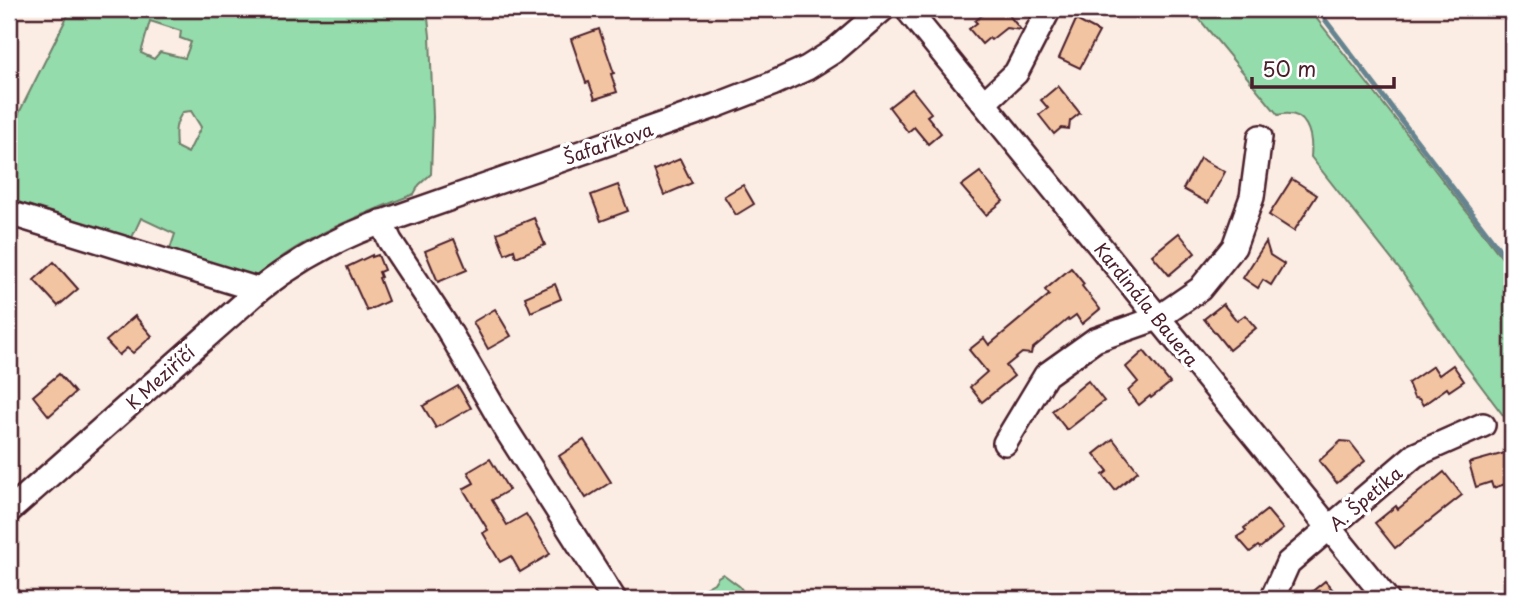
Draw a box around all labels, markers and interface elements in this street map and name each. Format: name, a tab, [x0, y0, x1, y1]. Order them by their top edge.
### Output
scale bar	[1252, 46, 1393, 90]
text: 50 m	[1262, 52, 1316, 84]
street label: Šafaříkova	[560, 115, 656, 171]
street label: Kardinála Bauera	[1088, 236, 1206, 372]
street label: K Meziříčí	[120, 339, 201, 415]
street label: A. Špetíka	[1322, 459, 1408, 537]

